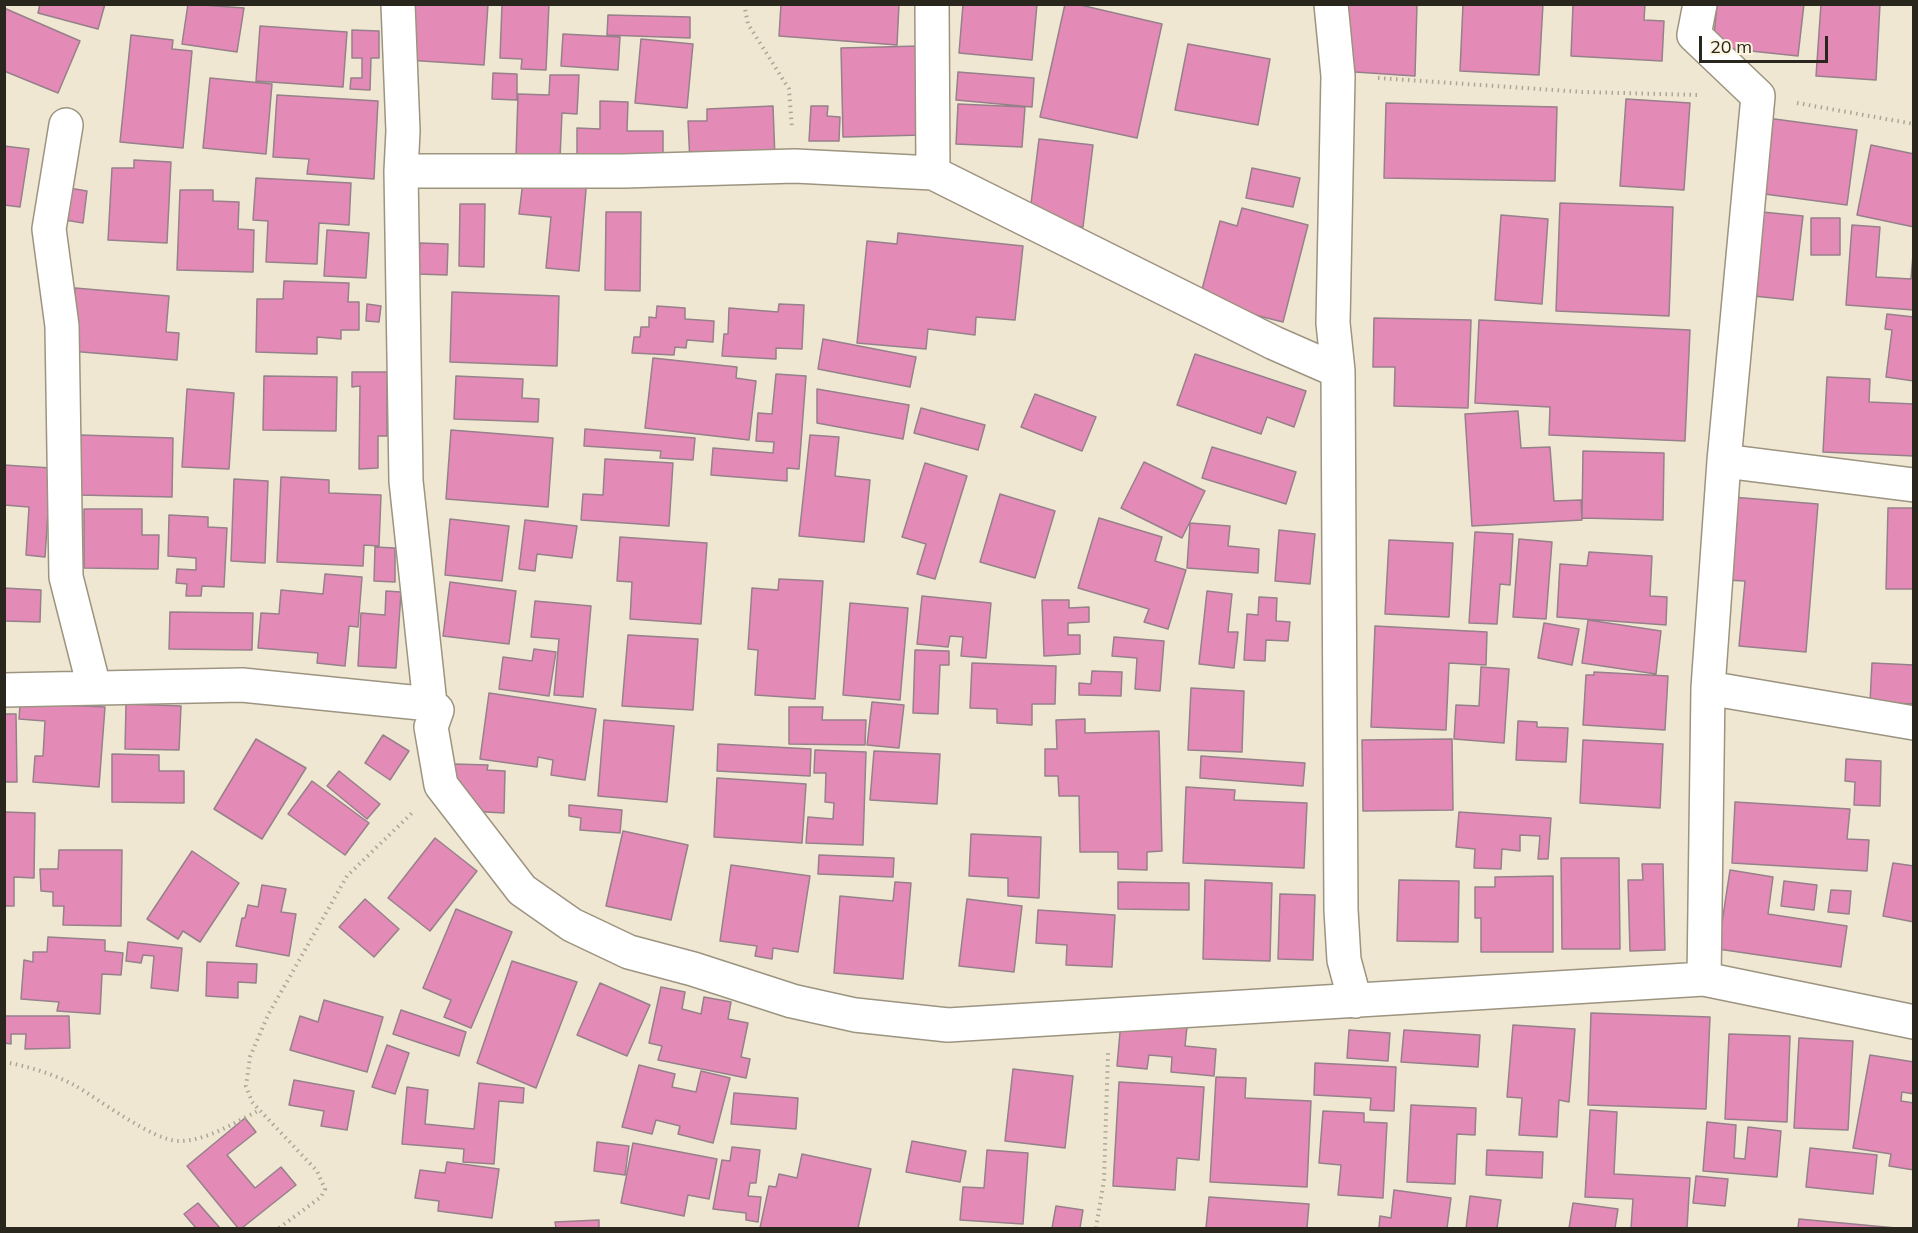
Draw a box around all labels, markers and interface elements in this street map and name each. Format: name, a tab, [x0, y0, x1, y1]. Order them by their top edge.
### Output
scale bar	[1702, 24, 1831, 62]
text: 20 m	[1710, 35, 1752, 58]

